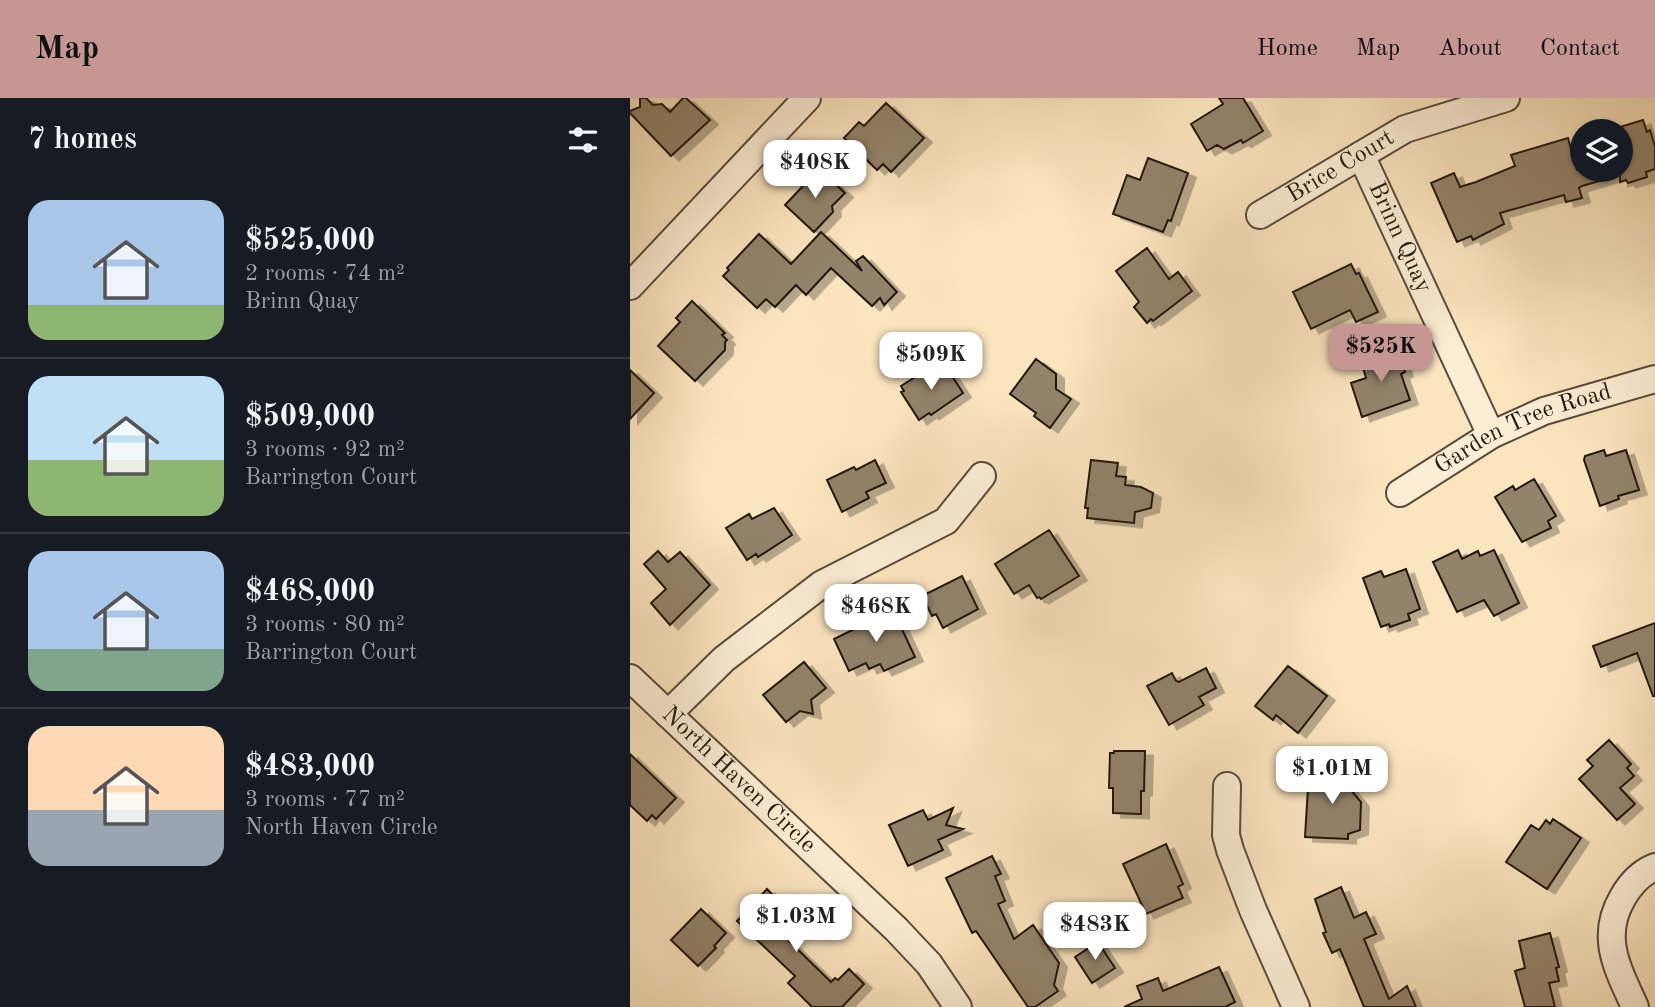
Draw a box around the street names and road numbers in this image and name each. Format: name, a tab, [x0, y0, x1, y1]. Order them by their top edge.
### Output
street label: Brice Court	[1283, 126, 1399, 208]
street label: Brinn Quay	[1363, 178, 1435, 297]
street label: Garden Tree Road	[1431, 380, 1614, 479]
street label: North Haven Circle	[657, 702, 820, 858]

